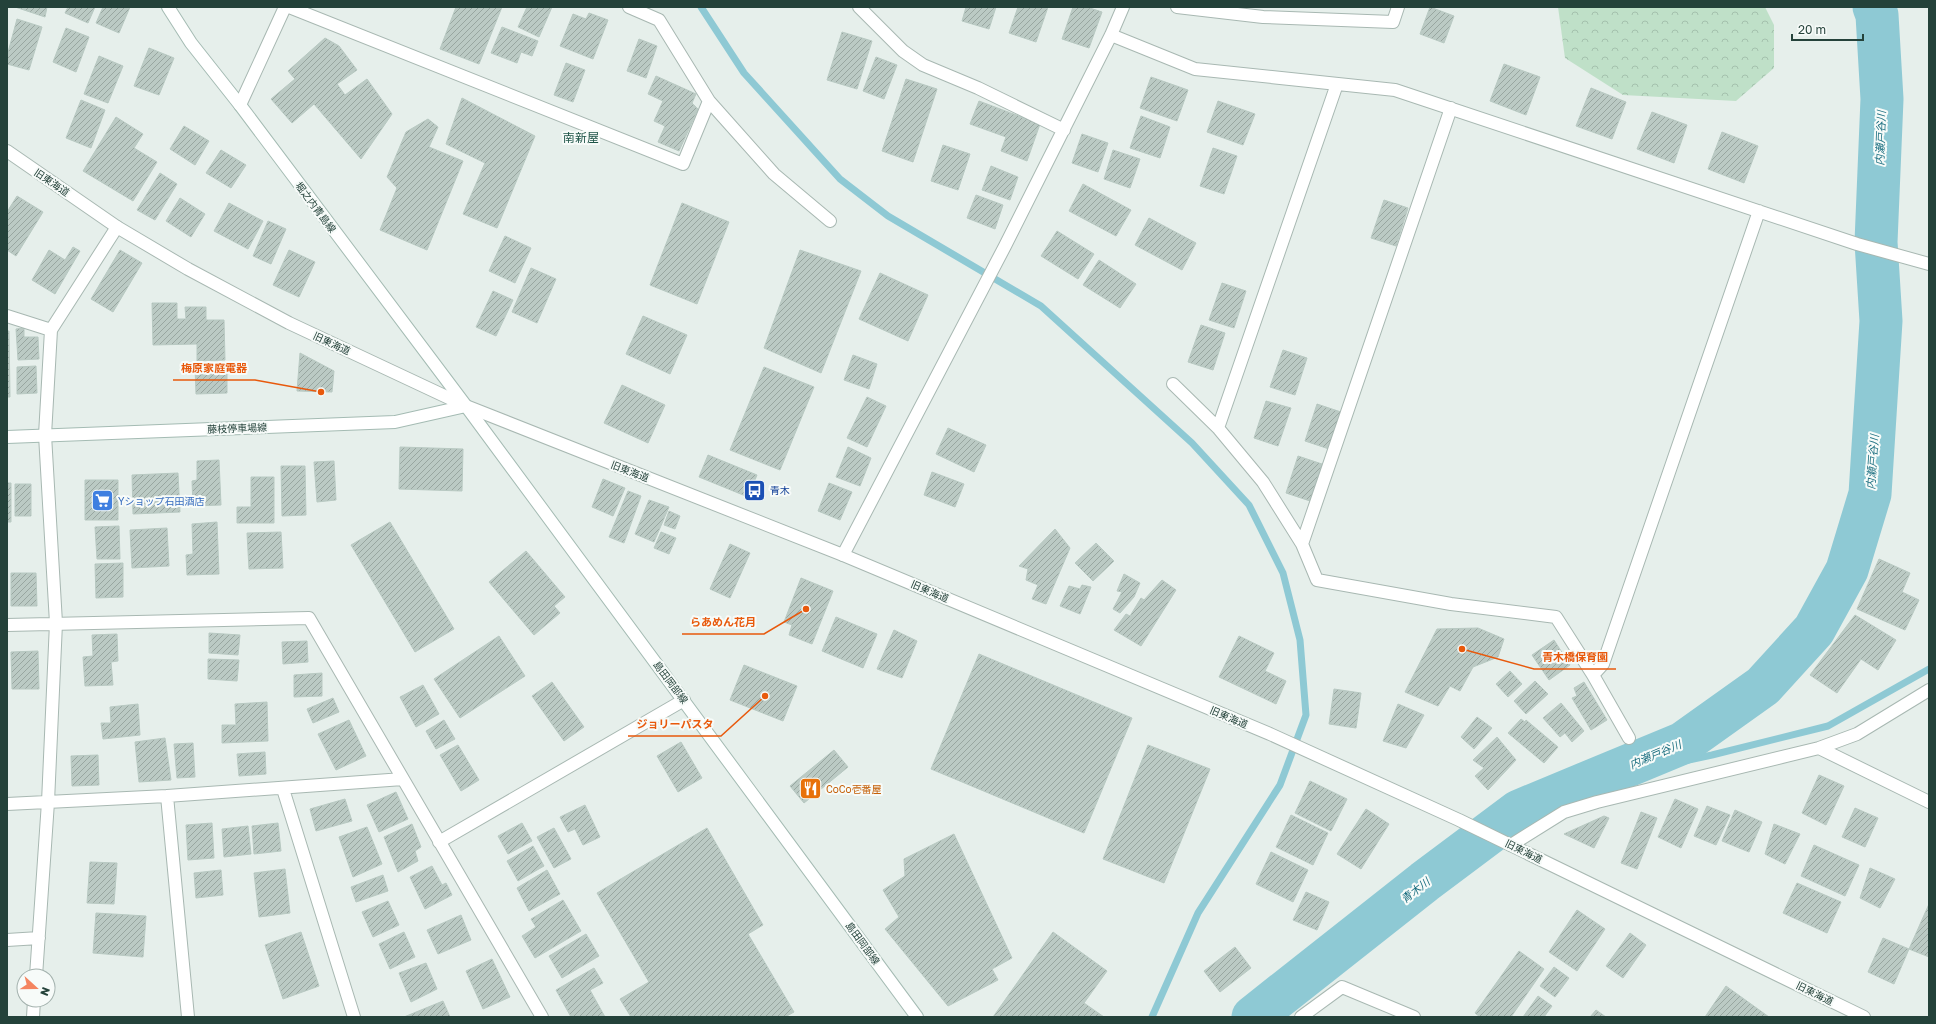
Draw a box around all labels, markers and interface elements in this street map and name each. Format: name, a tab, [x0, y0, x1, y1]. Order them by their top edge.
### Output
scale bar	[1792, 16, 1863, 42]
text: 20 m	[1798, 22, 1826, 37]
water label: 内瀬戸谷川	[1873, 109, 1887, 166]
district label: 南新屋	[563, 130, 599, 145]
street label: 旧東海道	[32, 166, 72, 198]
street label: 堀之内青島線	[293, 179, 339, 235]
street label: 旧東海道	[311, 329, 353, 357]
callout: 梅原家庭電器	[173, 357, 255, 380]
text: 梅原家庭電器	[181, 361, 248, 374]
street label: 藤枝停車場線	[207, 421, 267, 435]
water label: 内瀬戸谷川	[1864, 433, 1880, 490]
street label: 旧東海道	[609, 458, 651, 484]
bus stop icon: 青木	[742, 477, 768, 503]
place label: 青木	[770, 484, 790, 496]
supermarket icon: Yショップ石田酒店	[89, 488, 115, 514]
place label: Yショップ石田酒店	[118, 495, 204, 507]
street label: 旧東海道	[909, 578, 951, 604]
callout: らあめん花月	[682, 611, 764, 634]
text: らあめん花月	[690, 615, 756, 628]
callout: 青木橋保育園	[1534, 646, 1616, 669]
text: 青木橋保育園	[1542, 650, 1608, 663]
street label: 島田岡部線	[651, 658, 691, 706]
street label: 旧東海道	[1208, 704, 1250, 730]
callout: ジョリーパスタ	[628, 713, 721, 736]
text: ジョリーパスタ	[637, 717, 713, 730]
water label: 内瀬戸谷川	[1627, 737, 1684, 771]
restaurant icon: CoCo壱番屋	[798, 776, 824, 802]
place label: CoCo壱番屋	[826, 783, 882, 795]
street label: 旧東海道	[1503, 837, 1545, 865]
water label: 青木川	[1398, 874, 1433, 905]
street label: 島田岡部線	[843, 919, 883, 967]
north arrow	[16, 968, 56, 1008]
street label: 旧東海道	[1794, 979, 1836, 1007]
text: N	[38, 986, 53, 998]

